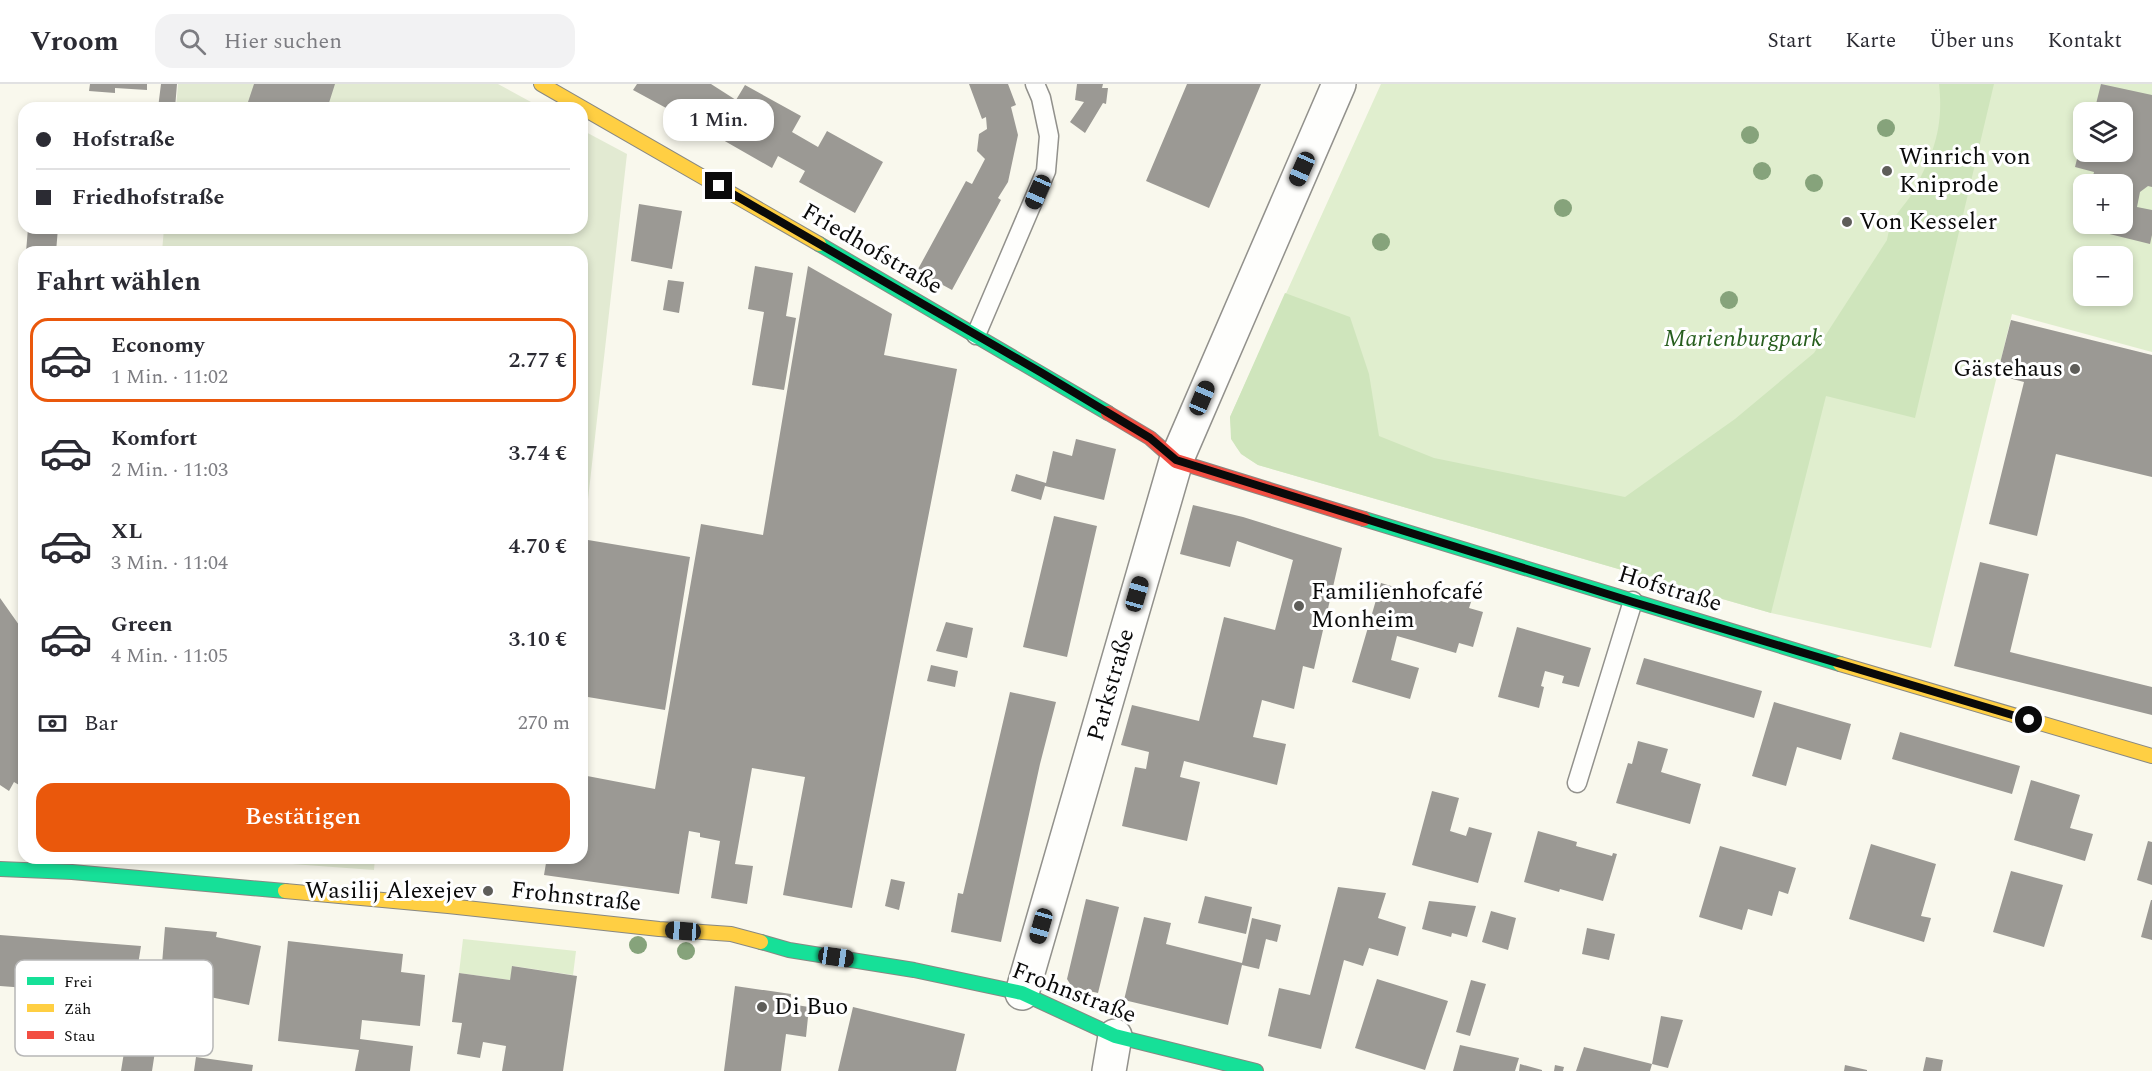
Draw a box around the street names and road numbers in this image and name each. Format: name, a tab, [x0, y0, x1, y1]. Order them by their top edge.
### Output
street label: Friedhofstraße	[795, 194, 949, 304]
street label: Hofstraße	[1614, 556, 1726, 622]
street label: Parkstraße	[1078, 625, 1144, 745]
street label: Frohnstraße	[509, 872, 643, 922]
street label: Frohnstraße	[1006, 953, 1142, 1033]

